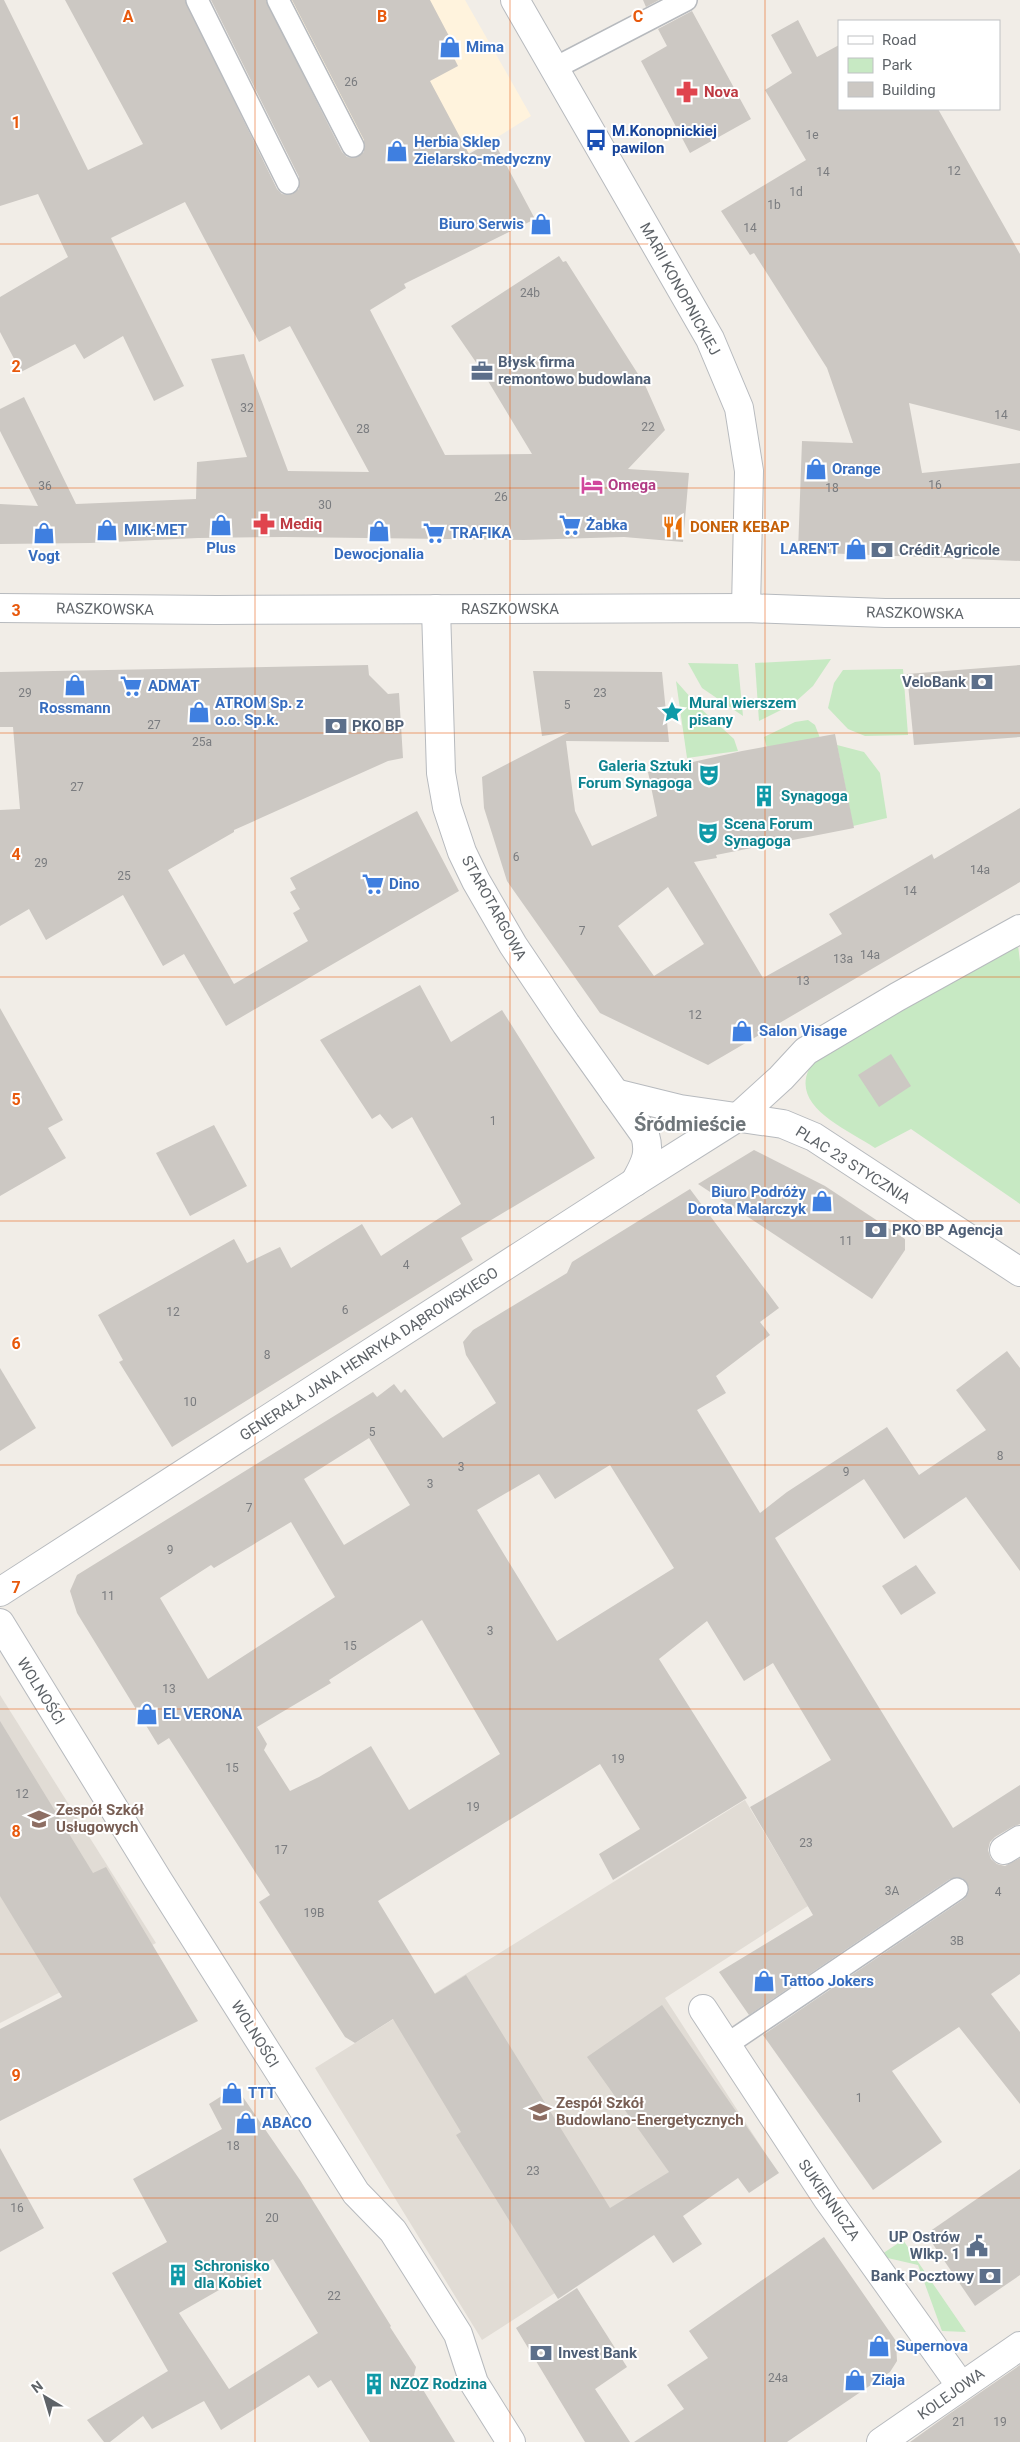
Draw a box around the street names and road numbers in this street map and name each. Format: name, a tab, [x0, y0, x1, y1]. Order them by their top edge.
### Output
street label: MARII KONOPNICKIEJ	[636, 219, 724, 359]
street label: RASZKOWSKA	[56, 599, 154, 619]
street label: RASZKOWSKA	[461, 600, 559, 618]
street label: RASZKOWSKA	[866, 603, 964, 623]
street label: STAROTARGOWA	[458, 852, 530, 964]
street label: PLAC 23 STYCZNIA	[792, 1122, 914, 1208]
street label: GENERAŁA JANA HENRYKA DĄBROWSKIEGO	[236, 1263, 502, 1445]
street label: WOLNOŚCI	[13, 1654, 69, 1728]
street label: WOLNOŚCI	[227, 1997, 283, 2071]
street label: SUKIENNICZA	[794, 2156, 864, 2244]
street label: KOLEJOWA	[914, 2364, 988, 2424]

